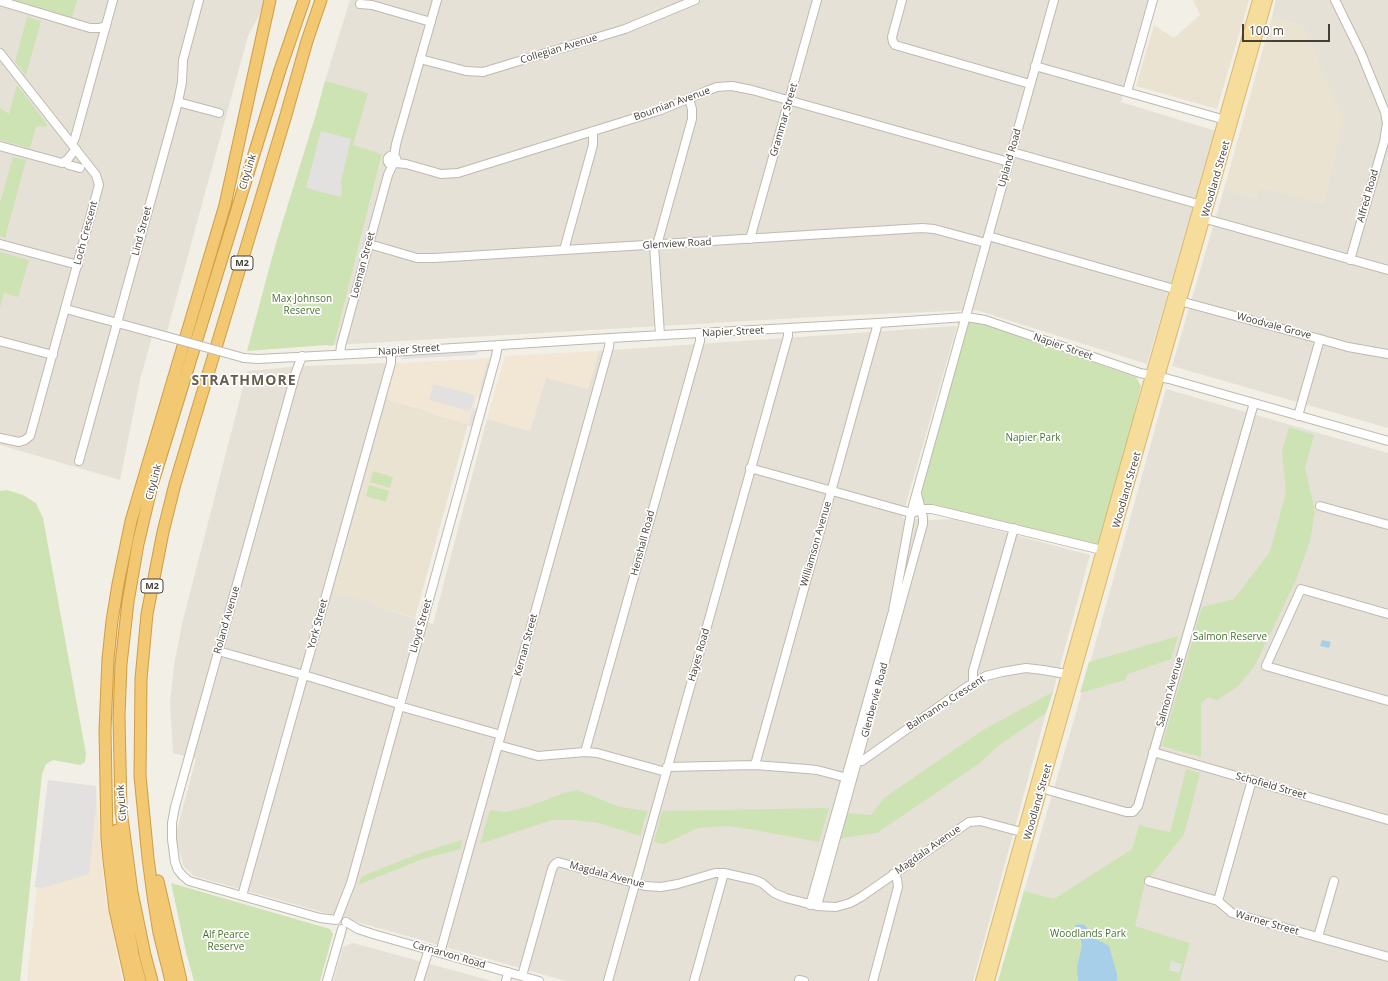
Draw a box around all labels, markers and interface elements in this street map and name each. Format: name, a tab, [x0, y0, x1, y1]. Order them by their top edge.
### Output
scale bar	[1244, 16, 1332, 42]
text: 100 m	[1249, 22, 1284, 39]
street label: Collegian Avenue	[519, 32, 599, 66]
street label: Grammar Street	[768, 82, 800, 158]
street label: Bournian Avenue	[632, 85, 712, 123]
street label: Upland Road	[996, 127, 1024, 189]
street label: Woodland Street	[1199, 140, 1233, 218]
street label: CityLink	[237, 153, 259, 191]
street label: Alfred Road	[1355, 168, 1381, 224]
street label: Loch Crescent	[72, 200, 100, 266]
street label: Lind Street	[130, 205, 154, 257]
street label: Loeman Street	[348, 230, 378, 300]
street label: Glenview Road	[642, 236, 712, 252]
road number: M2	[231, 256, 253, 270]
park label: Max Johnson Reserve	[272, 293, 332, 316]
street label: Woodvale Grove	[1235, 310, 1313, 342]
street label: Napier Street	[702, 324, 764, 340]
street label: Napier Street	[1032, 331, 1094, 363]
street label: Napier Street	[378, 342, 440, 358]
district label: STRATHMORE	[192, 373, 296, 389]
park label: Napier Park	[1006, 432, 1060, 444]
street label: Woodland Street	[1110, 451, 1144, 529]
street label: CityLink	[143, 463, 165, 501]
street label: Williamson Avenue	[798, 500, 834, 588]
street label: Henshall Road	[629, 509, 657, 577]
road number: M2	[141, 579, 163, 593]
street label: Roland Avenue	[212, 585, 242, 655]
street label: York Street	[306, 598, 330, 650]
street label: Lloyd Street	[408, 598, 434, 654]
street label: Kernan Street	[512, 612, 540, 678]
street label: Hayes Road	[686, 627, 712, 683]
park label: Salmon Reserve	[1193, 631, 1267, 643]
street label: Salmon Avenue	[1154, 656, 1186, 728]
street label: Glenbervie Road	[859, 661, 891, 739]
street label: Balmanno Crescent	[905, 673, 987, 733]
street label: Woodland Street	[1021, 763, 1055, 841]
street label: Schofield Street	[1234, 770, 1308, 802]
street label: CityLink	[115, 784, 129, 822]
street label: Magdala Avenue	[893, 823, 963, 877]
street label: Magdala Avenue	[568, 859, 646, 891]
street label: Warner Street	[1234, 908, 1300, 938]
park label: Woodlands Park	[1050, 928, 1126, 940]
park label: Alf Pearce Reserve	[203, 929, 249, 952]
street label: Carnarvon Road	[411, 939, 487, 971]

